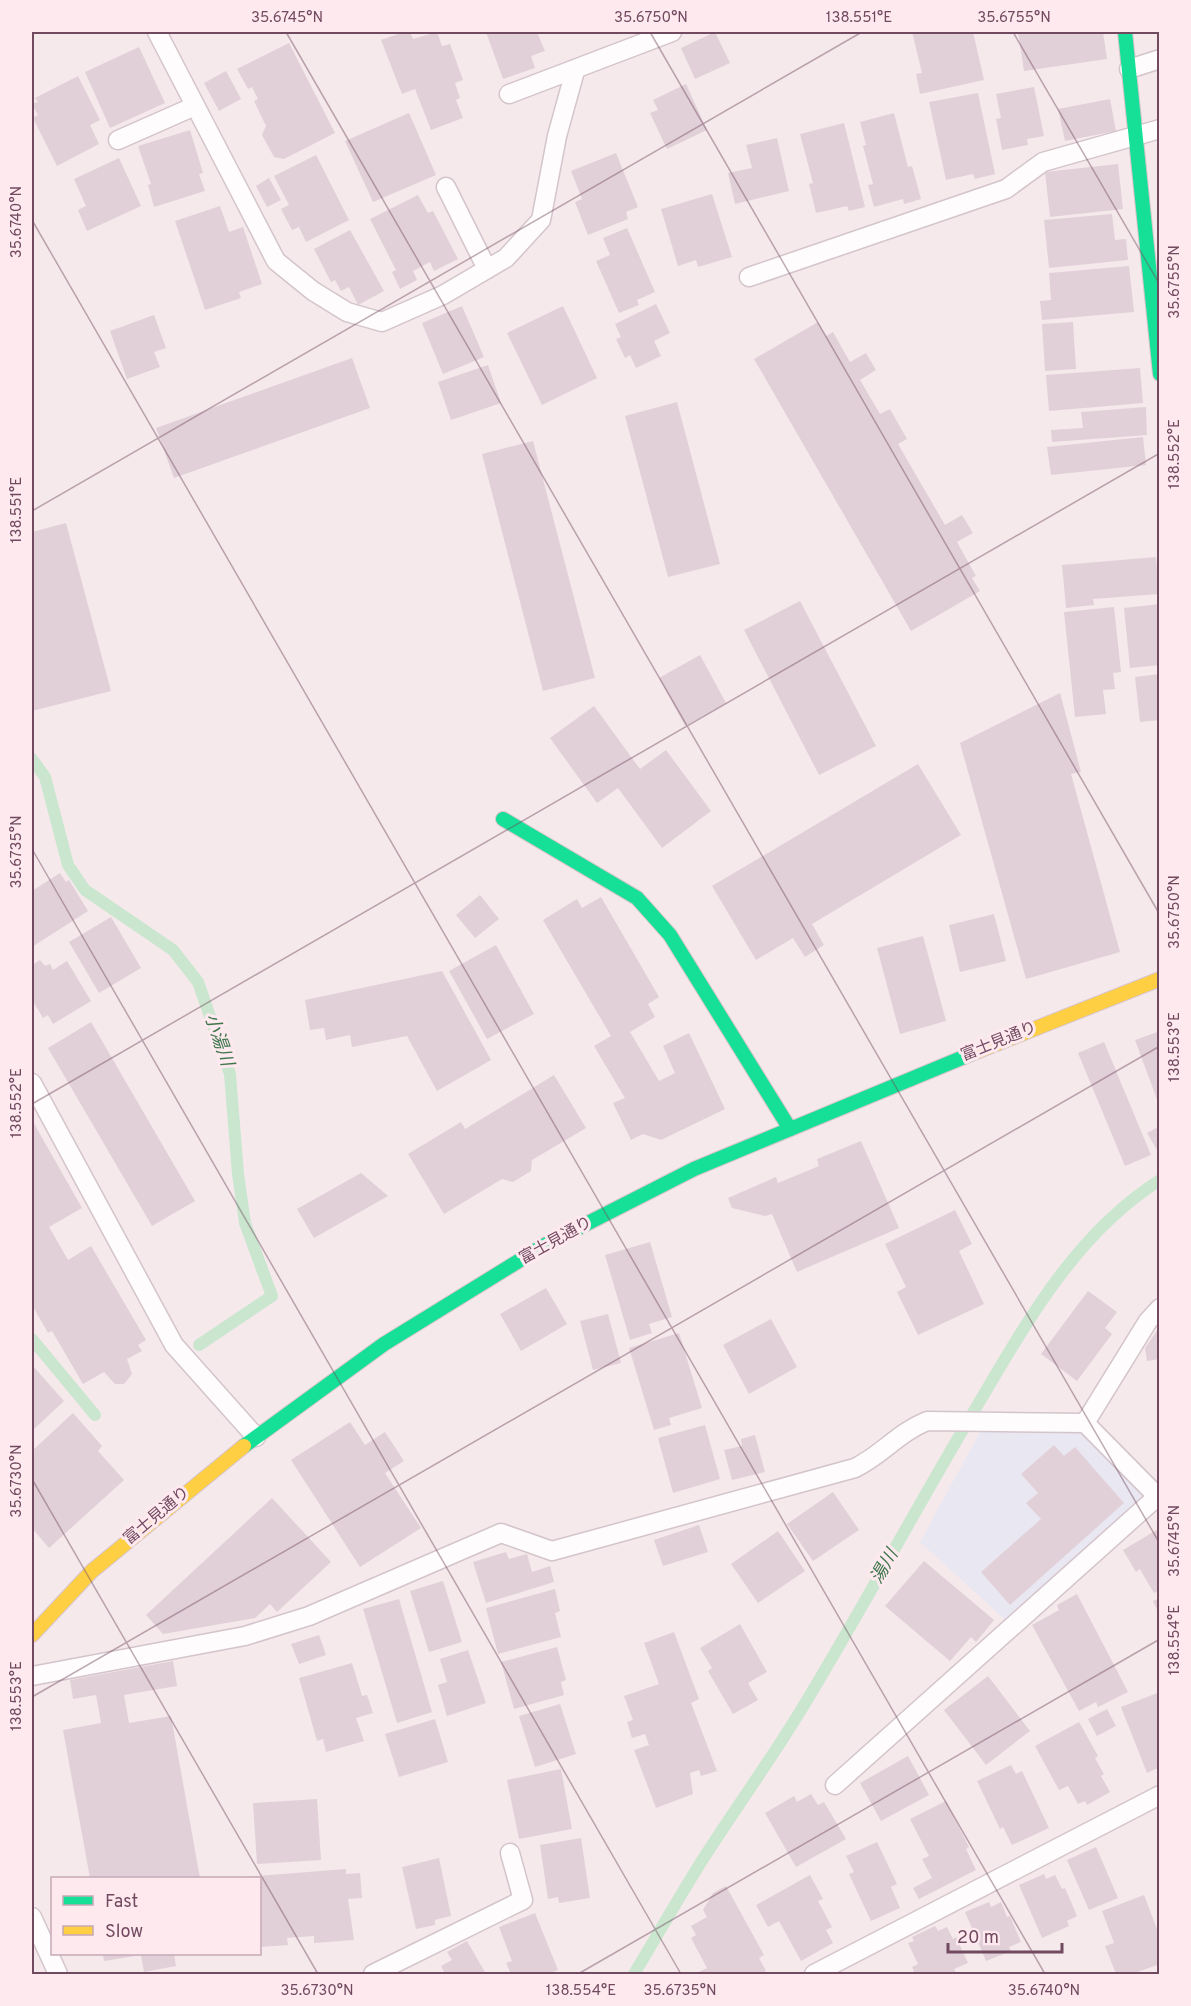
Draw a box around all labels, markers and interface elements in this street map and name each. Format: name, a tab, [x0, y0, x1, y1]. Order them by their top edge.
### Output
text: 35.6745°N	[251, 9, 323, 28]
text: 35.6750°N	[614, 9, 688, 28]
text: 138.551°E	[826, 9, 892, 28]
text: 35.6755°N	[977, 9, 1051, 28]
text: 35.6740°N	[8, 186, 27, 258]
text: 35.6755°N	[1166, 245, 1185, 319]
text: 138.552°E	[1166, 419, 1185, 489]
text: 138.551°E	[8, 477, 27, 543]
text: 35.6735°N	[8, 815, 27, 889]
text: 35.6750°N	[1166, 875, 1185, 949]
water label: 小湯川	[198, 1011, 238, 1071]
text: 138.553°E	[1166, 1012, 1185, 1082]
street label: 富士見通り	[958, 1018, 1040, 1066]
text: 138.552°E	[8, 1068, 27, 1138]
street label: 富士見通り	[516, 1213, 596, 1269]
text: 35.6730°N	[8, 1444, 27, 1518]
street label: 富士見通り	[120, 1483, 194, 1549]
text: 35.6745°N	[1166, 1505, 1185, 1577]
water label: 湯川	[866, 1544, 905, 1588]
text: 138.554°E	[1166, 1605, 1185, 1675]
text: 138.553°E	[8, 1661, 27, 1731]
legend	[51, 1877, 261, 1955]
text: Fast	[105, 1891, 138, 1914]
scale bar	[948, 1916, 1062, 1954]
text: Slow	[105, 1921, 143, 1944]
text: 20 m	[957, 1927, 999, 1950]
text: 35.6730°N	[280, 1982, 354, 2001]
text: 138.554°E	[546, 1982, 616, 2001]
text: 35.6735°N	[643, 1982, 717, 2001]
text: 35.6740°N	[1008, 1982, 1080, 2001]

